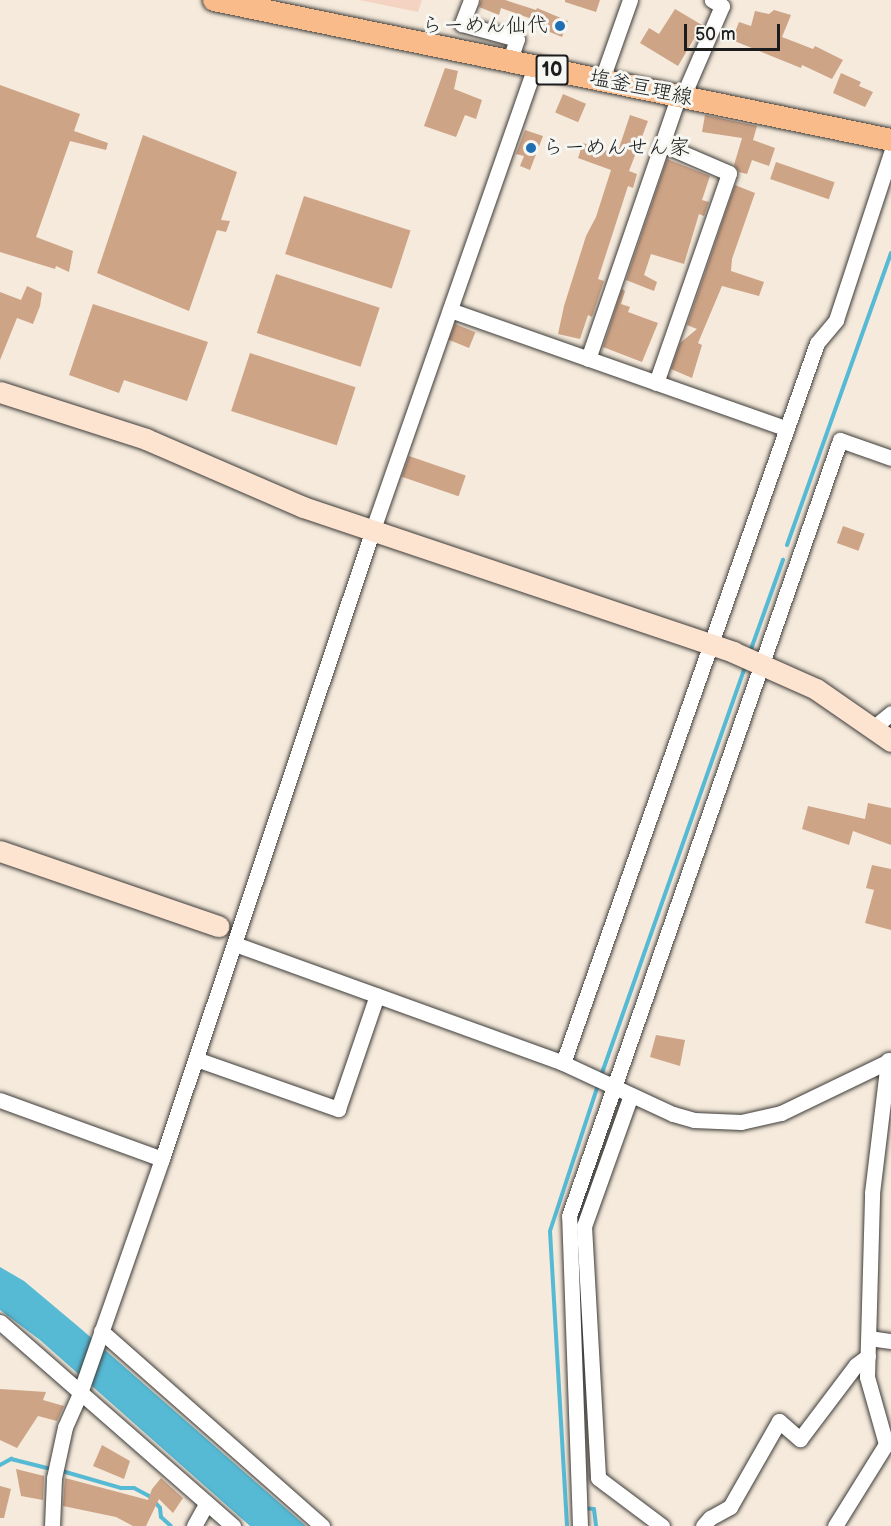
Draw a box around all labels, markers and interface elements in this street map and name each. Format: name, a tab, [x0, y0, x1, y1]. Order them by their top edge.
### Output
scale bar	[687, 12, 783, 50]
place label: らーめん仙代	[422, 13, 548, 39]
marker: らーめん仙代	[553, 19, 567, 33]
text: 50 m	[695, 24, 736, 45]
road number: 10	[536, 53, 568, 87]
street label: 塩釜亘理線	[587, 65, 695, 111]
place label: らーめんせん家	[543, 135, 690, 161]
marker: らーめんせん家	[524, 141, 538, 155]

